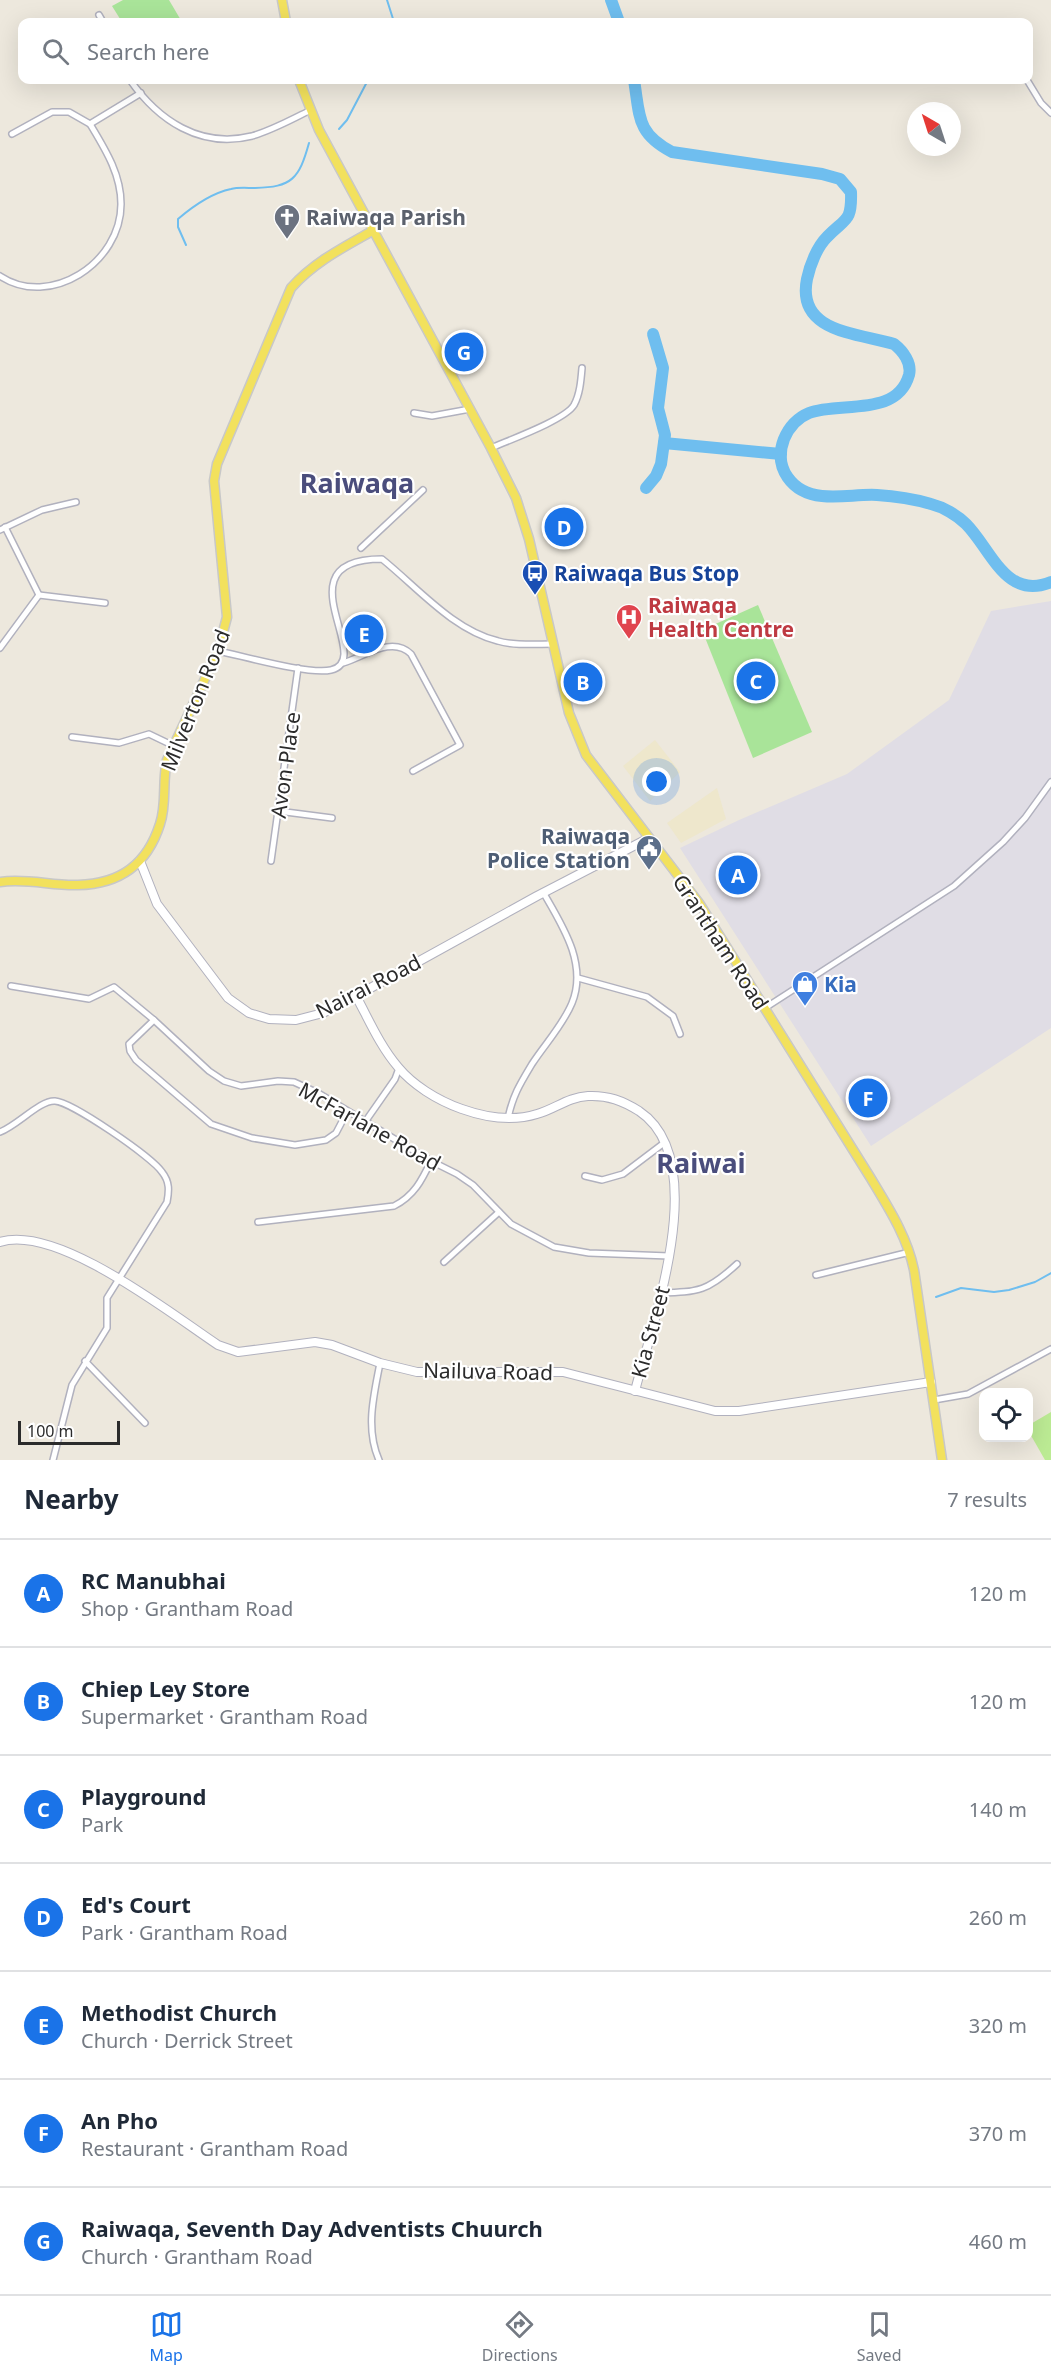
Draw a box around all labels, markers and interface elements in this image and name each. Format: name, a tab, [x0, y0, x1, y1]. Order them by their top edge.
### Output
search box	[18, 18, 1033, 84]
icon: search	[39, 35, 72, 68]
text: Search here	[87, 36, 209, 66]
north arrow	[907, 102, 961, 156]
church icon: Raiwaqa Parish	[272, 202, 302, 240]
place label: Raiwaqa Parish	[306, 203, 466, 231]
pin: G	[444, 330, 484, 374]
district label: Raiwaqa	[300, 464, 414, 501]
pin: D	[544, 504, 584, 550]
bus stop icon: Raiwaqa Bus Stop	[520, 558, 550, 596]
place label: Raiwaqa Bus Stop	[554, 559, 739, 587]
place label: Raiwaqa Health Centre	[648, 591, 794, 643]
hospital icon: Raiwaqa Health Centre	[614, 602, 644, 640]
pin: E	[344, 612, 384, 656]
street label: Milverton Road	[154, 625, 236, 775]
pin: C	[736, 658, 776, 704]
pin: B	[564, 660, 602, 704]
street label: Avon Place	[264, 710, 306, 820]
your location	[642, 767, 671, 796]
place label: Raiwaqa Police Station	[487, 822, 630, 874]
public building icon: Raiwaqa Police Station	[634, 833, 664, 871]
pin: A	[718, 852, 758, 898]
street label: Grantham Road	[667, 869, 775, 1015]
street label: Nairai Road	[311, 948, 425, 1024]
shop icon: Kia	[790, 969, 820, 1007]
place label: Kia	[824, 970, 857, 998]
street label: McFarlane Road	[294, 1075, 446, 1177]
pin: F	[848, 1076, 888, 1120]
district label: Raiwai	[656, 1144, 746, 1181]
street label: Kia Street	[624, 1282, 676, 1381]
street label: Nailuva Road	[423, 1356, 553, 1386]
map controls	[979, 1388, 1033, 1442]
button: locate	[979, 1388, 1033, 1442]
scale bar	[18, 1418, 120, 1446]
text: 100 m	[27, 1420, 74, 1442]
text: Nearby	[24, 1481, 119, 1517]
text: 7 results	[947, 1486, 1027, 1513]
text: RC Manubhai	[81, 1565, 226, 1595]
text: A	[37, 1580, 50, 1607]
text: 120 m	[969, 1580, 1027, 1607]
text: Shop · Grantham Road	[81, 1595, 293, 1622]
text: Chiep Ley Store	[81, 1673, 250, 1703]
text: B	[37, 1688, 50, 1715]
text: 120 m	[969, 1688, 1027, 1715]
text: Supermarket · Grantham Road	[81, 1703, 368, 1730]
text: Playground	[81, 1781, 207, 1811]
text: C	[37, 1796, 50, 1823]
text: 140 m	[969, 1796, 1027, 1823]
text: Park	[81, 1811, 123, 1838]
text: Ed's Court	[81, 1889, 191, 1919]
text: D	[36, 1904, 51, 1931]
text: 260 m	[969, 1904, 1027, 1931]
text: Park · Grantham Road	[81, 1919, 288, 1946]
text: Methodist Church	[81, 1997, 277, 2027]
text: E	[38, 2012, 49, 2039]
text: 320 m	[969, 2012, 1027, 2039]
text: Church · Derrick Street	[81, 2027, 293, 2054]
text: An Pho	[81, 2105, 158, 2135]
text: F	[38, 2120, 49, 2147]
text: 370 m	[969, 2120, 1027, 2147]
text: Restaurant · Grantham Road	[81, 2135, 348, 2162]
text: Raiwaqa, Seventh Day Adventists Chuurch	[81, 2213, 543, 2243]
text: G	[36, 2228, 51, 2255]
text: 460 m	[969, 2228, 1027, 2255]
text: Church · Grantham Road	[81, 2243, 313, 2270]
tab: Map	[149, 2308, 183, 2366]
tab: Directions	[482, 2308, 558, 2366]
tab: Saved	[857, 2308, 901, 2366]

